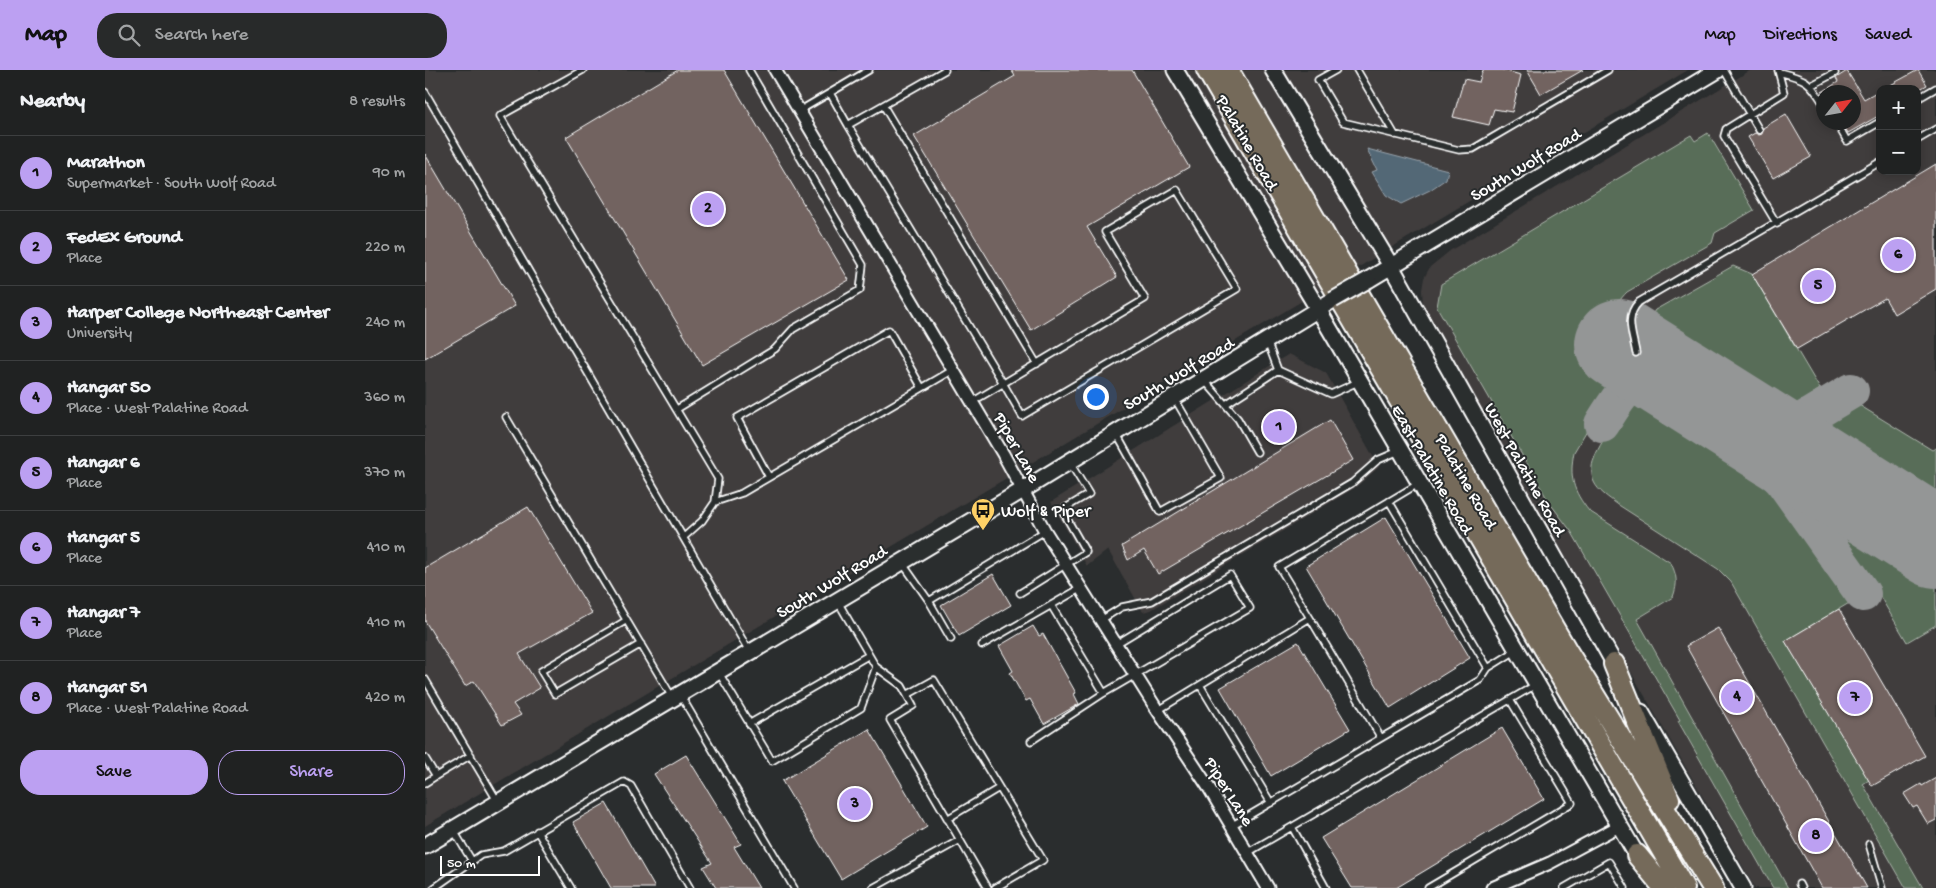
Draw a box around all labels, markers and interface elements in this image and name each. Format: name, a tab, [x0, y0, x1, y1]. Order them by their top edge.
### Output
search box	[97, 13, 447, 58]
text: Map	[25, 21, 67, 50]
icon: search	[115, 21, 143, 49]
text: Search here	[155, 24, 248, 47]
text: Map	[1704, 25, 1736, 46]
text: Directions	[1764, 25, 1837, 46]
text: Saved	[1865, 25, 1911, 46]
north arrow	[1816, 85, 1861, 130]
map controls	[1876, 85, 1921, 175]
button: +	[1876, 85, 1921, 130]
text: Nearby	[20, 90, 85, 115]
street label: Palatine Road	[1210, 91, 1282, 196]
text: 8 results	[349, 93, 405, 112]
street label: South Wolf Road	[1467, 124, 1587, 207]
button: −	[1876, 130, 1921, 175]
text: Marathon	[67, 152, 145, 175]
text: 1	[33, 164, 39, 183]
text: 90 m	[373, 164, 405, 183]
text: Supermarket · South Wolf Road	[67, 175, 275, 194]
pin: 2	[692, 190, 724, 228]
text: FedEx Ground	[67, 227, 182, 250]
pin: 6	[1882, 236, 1914, 274]
text: 2	[32, 239, 40, 258]
text: 220 m	[365, 239, 405, 258]
text: Place	[67, 250, 102, 269]
pin: 5	[1802, 267, 1834, 305]
text: Harper College Northeast Center	[67, 302, 329, 325]
text: 3	[32, 314, 40, 333]
text: 240 m	[365, 314, 405, 333]
text: University	[67, 325, 132, 344]
street label: South Wolf Road	[1120, 333, 1240, 416]
text: Hangar 50	[67, 377, 151, 400]
your location	[1083, 384, 1109, 410]
text: 4	[32, 389, 40, 408]
text: 360 m	[364, 389, 405, 408]
text: Place · West Palatine Road	[67, 400, 247, 419]
street label: East Palatine Road	[1387, 400, 1479, 538]
street label: West Palatine Road	[1478, 400, 1570, 542]
pin: 1	[1263, 408, 1295, 446]
street label: Piper Lane	[987, 409, 1044, 488]
street label: Palatine Road	[1431, 429, 1503, 533]
text: Hangar 6	[67, 452, 140, 475]
text: 5	[32, 464, 40, 483]
text: 370 m	[364, 464, 405, 483]
text: Place	[67, 475, 102, 494]
bus stop icon: Wolf & Piper	[970, 497, 996, 531]
place label: Wolf & Piper	[1001, 502, 1092, 523]
text: Hangar 5	[67, 527, 140, 550]
text: 6	[32, 539, 40, 558]
text: 410 m	[367, 539, 405, 558]
street label: South Wolf Road	[773, 541, 893, 624]
text: Place	[67, 550, 102, 569]
text: Hangar 7	[67, 602, 140, 625]
text: 7	[32, 614, 40, 633]
text: 410 m	[367, 614, 405, 633]
text: Place	[67, 625, 102, 644]
text: Hangar 51	[67, 677, 148, 700]
pin: 4	[1721, 678, 1753, 716]
pin: 7	[1839, 679, 1871, 717]
text: 8	[32, 689, 40, 708]
text: 420 m	[365, 689, 405, 708]
text: Place · West Palatine Road	[67, 700, 247, 719]
button: Save	[20, 750, 208, 795]
button: Share	[218, 750, 405, 795]
street label: Piper Lane	[1198, 753, 1258, 831]
pin: 3	[839, 785, 871, 823]
pin: 8	[1800, 817, 1832, 855]
scale bar	[440, 853, 540, 876]
text: 50 m	[447, 856, 476, 873]

